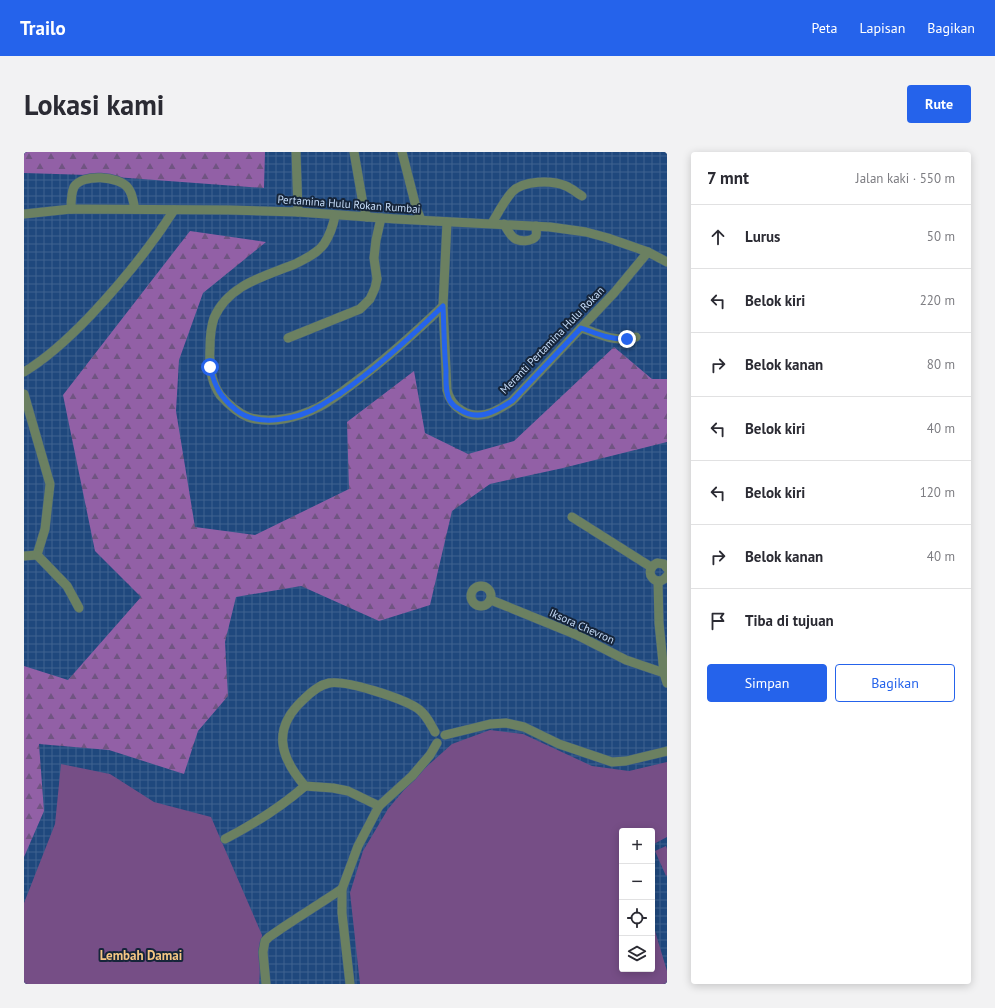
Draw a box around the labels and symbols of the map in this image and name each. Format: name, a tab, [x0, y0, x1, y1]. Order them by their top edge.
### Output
street label: Pertamina Hulu Rokan Rumbai	[277, 192, 421, 216]
street label: Meranti Pertamina Hulu Rokan	[497, 283, 607, 397]
route end	[618, 330, 636, 348]
route start	[201, 358, 219, 376]
street label: Iksora Chevron	[547, 605, 617, 647]
district label: Lembah Damai	[100, 947, 182, 964]

